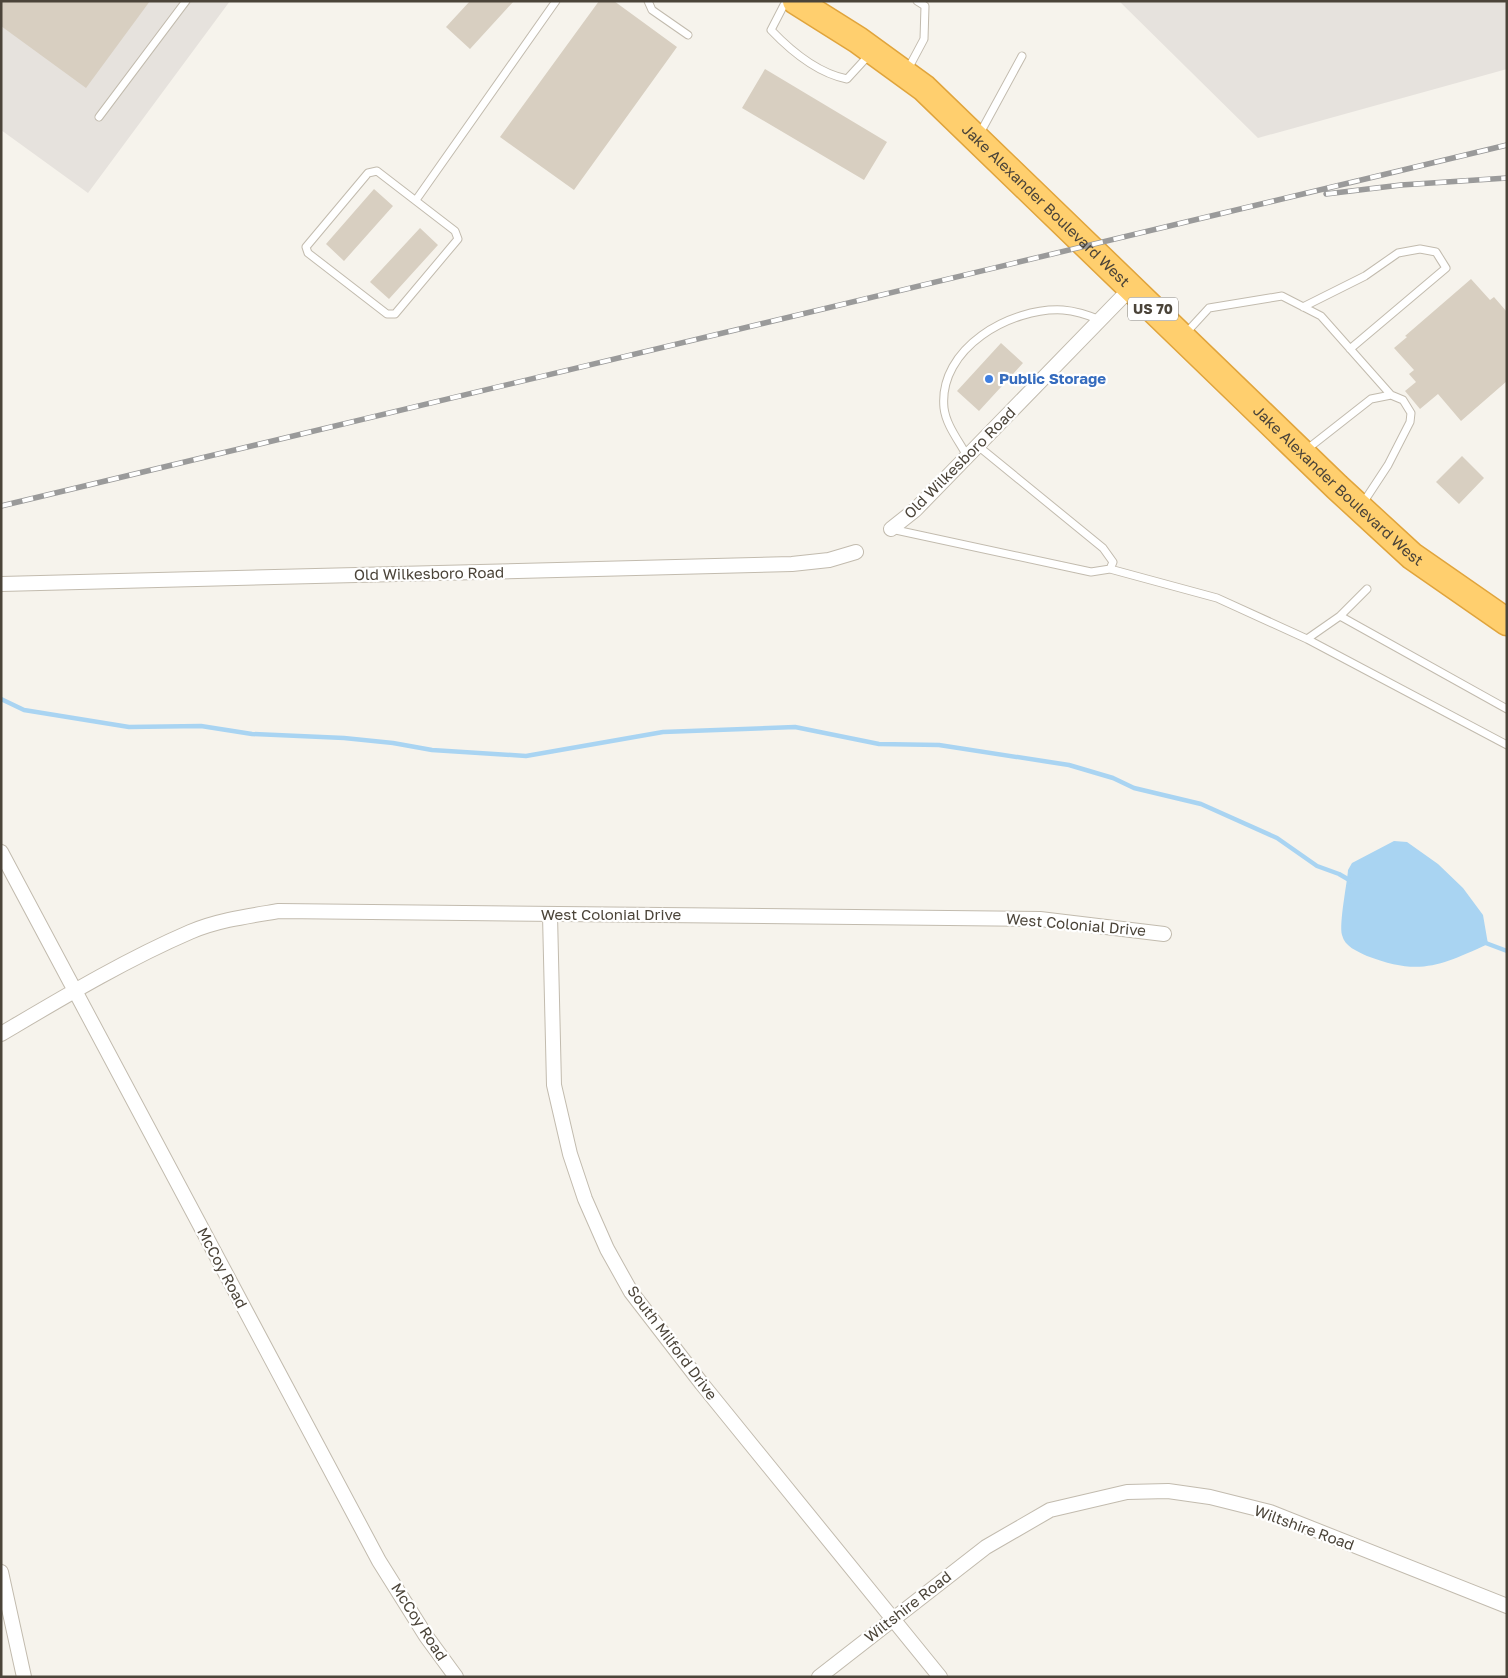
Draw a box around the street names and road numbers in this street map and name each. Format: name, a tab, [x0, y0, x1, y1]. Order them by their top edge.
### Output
street label: Jake Alexander Boulevard West	[959, 120, 1134, 290]
road number: US 70	[1128, 298, 1178, 320]
street label: Jake Alexander Boulevard West	[1250, 401, 1427, 569]
street label: Old Wilkesboro Road	[900, 403, 1019, 522]
street label: Old Wilkesboro Road	[354, 563, 504, 583]
street label: West Colonial Drive	[541, 905, 682, 923]
street label: West Colonial Drive	[1005, 909, 1147, 939]
street label: McCoy Road	[194, 1224, 252, 1311]
street label: South Milford Drive	[624, 1282, 722, 1403]
street label: Wiltshire Road	[1252, 1501, 1357, 1553]
street label: Wiltshire Road	[860, 1567, 954, 1646]
street label: McCoy Road	[388, 1579, 452, 1664]

